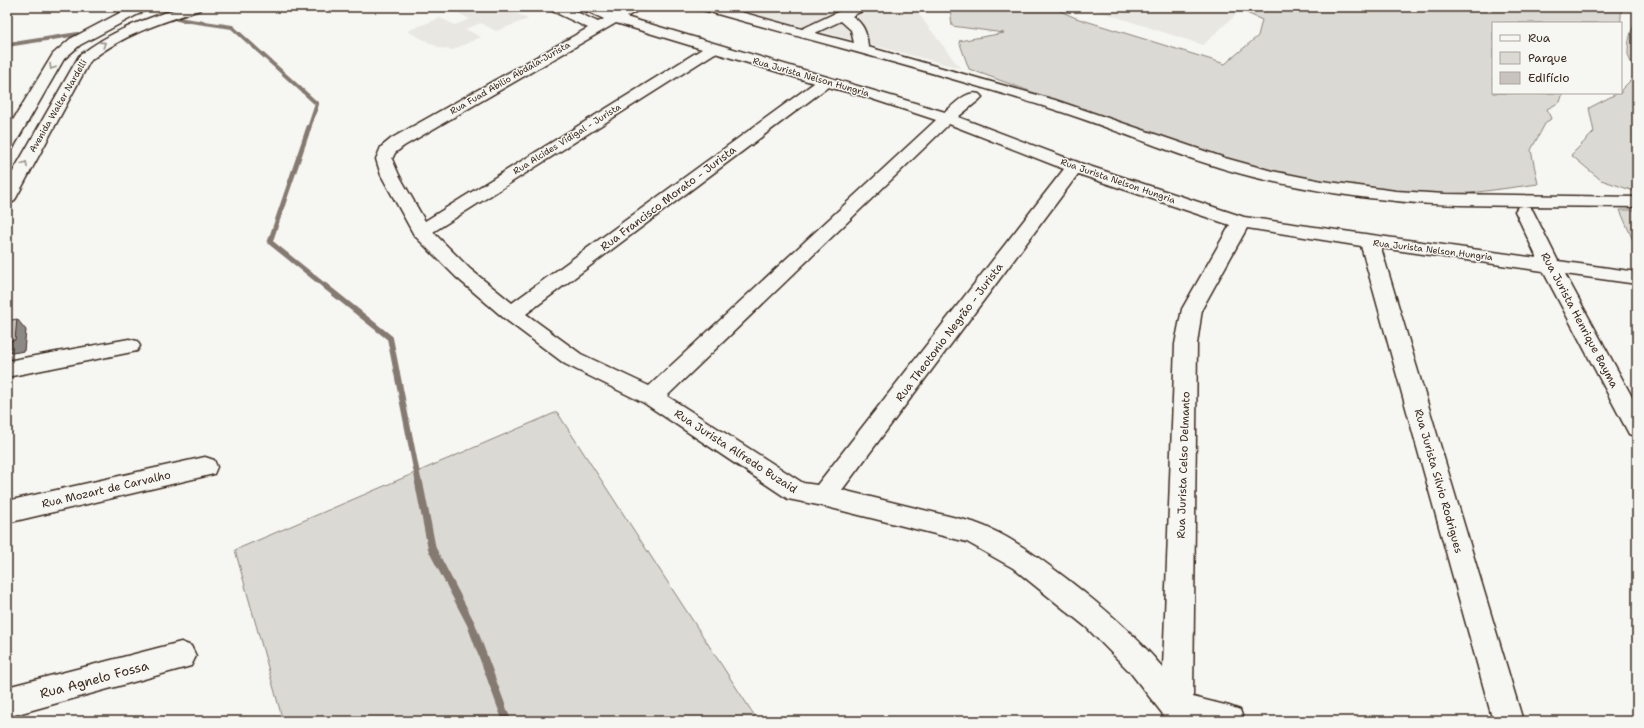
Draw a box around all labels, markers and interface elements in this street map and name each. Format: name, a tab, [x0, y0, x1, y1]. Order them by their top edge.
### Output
legend	[1492, 22, 1622, 94]
text: Rua	[1528, 30, 1551, 46]
street label: Rua Fuad Abilio Abdala-Jurista	[448, 38, 573, 117]
one-way arrow	[99, 42, 106, 49]
text: Parque	[1528, 50, 1567, 66]
street label: Rua Jurista Nelson Hungria	[751, 55, 871, 99]
street label: Avenida Walter Nardelli	[26, 57, 90, 155]
one-way arrow	[49, 63, 57, 70]
text: Edifício	[1528, 70, 1569, 86]
street label: Rua Alcides Vidigal - Jurista	[511, 101, 624, 177]
street label: Rua Francisco Morato - Jurista	[597, 142, 739, 254]
street label: Rua Jurista Nelson Hungria	[1059, 156, 1177, 206]
one-way arrow	[21, 161, 28, 168]
street label: Rua Jurista Nelson Hungria	[1372, 237, 1494, 263]
street label: Rua Jurista Henrique Bayma	[1537, 250, 1622, 391]
street label: Rua Theotonio Negrão - Jurista	[892, 260, 1007, 405]
street label: Rua Jurista Celso Delmanto	[1173, 391, 1194, 539]
street label: Rua Jurista Alfredo Buzaid	[671, 406, 800, 497]
street label: Rua Jurista Silvio Rodrigues	[1411, 407, 1466, 555]
street label: Rua Mozart de Carvalho	[40, 467, 172, 512]
street label: Rua Agnelo Fossa	[38, 657, 150, 702]

